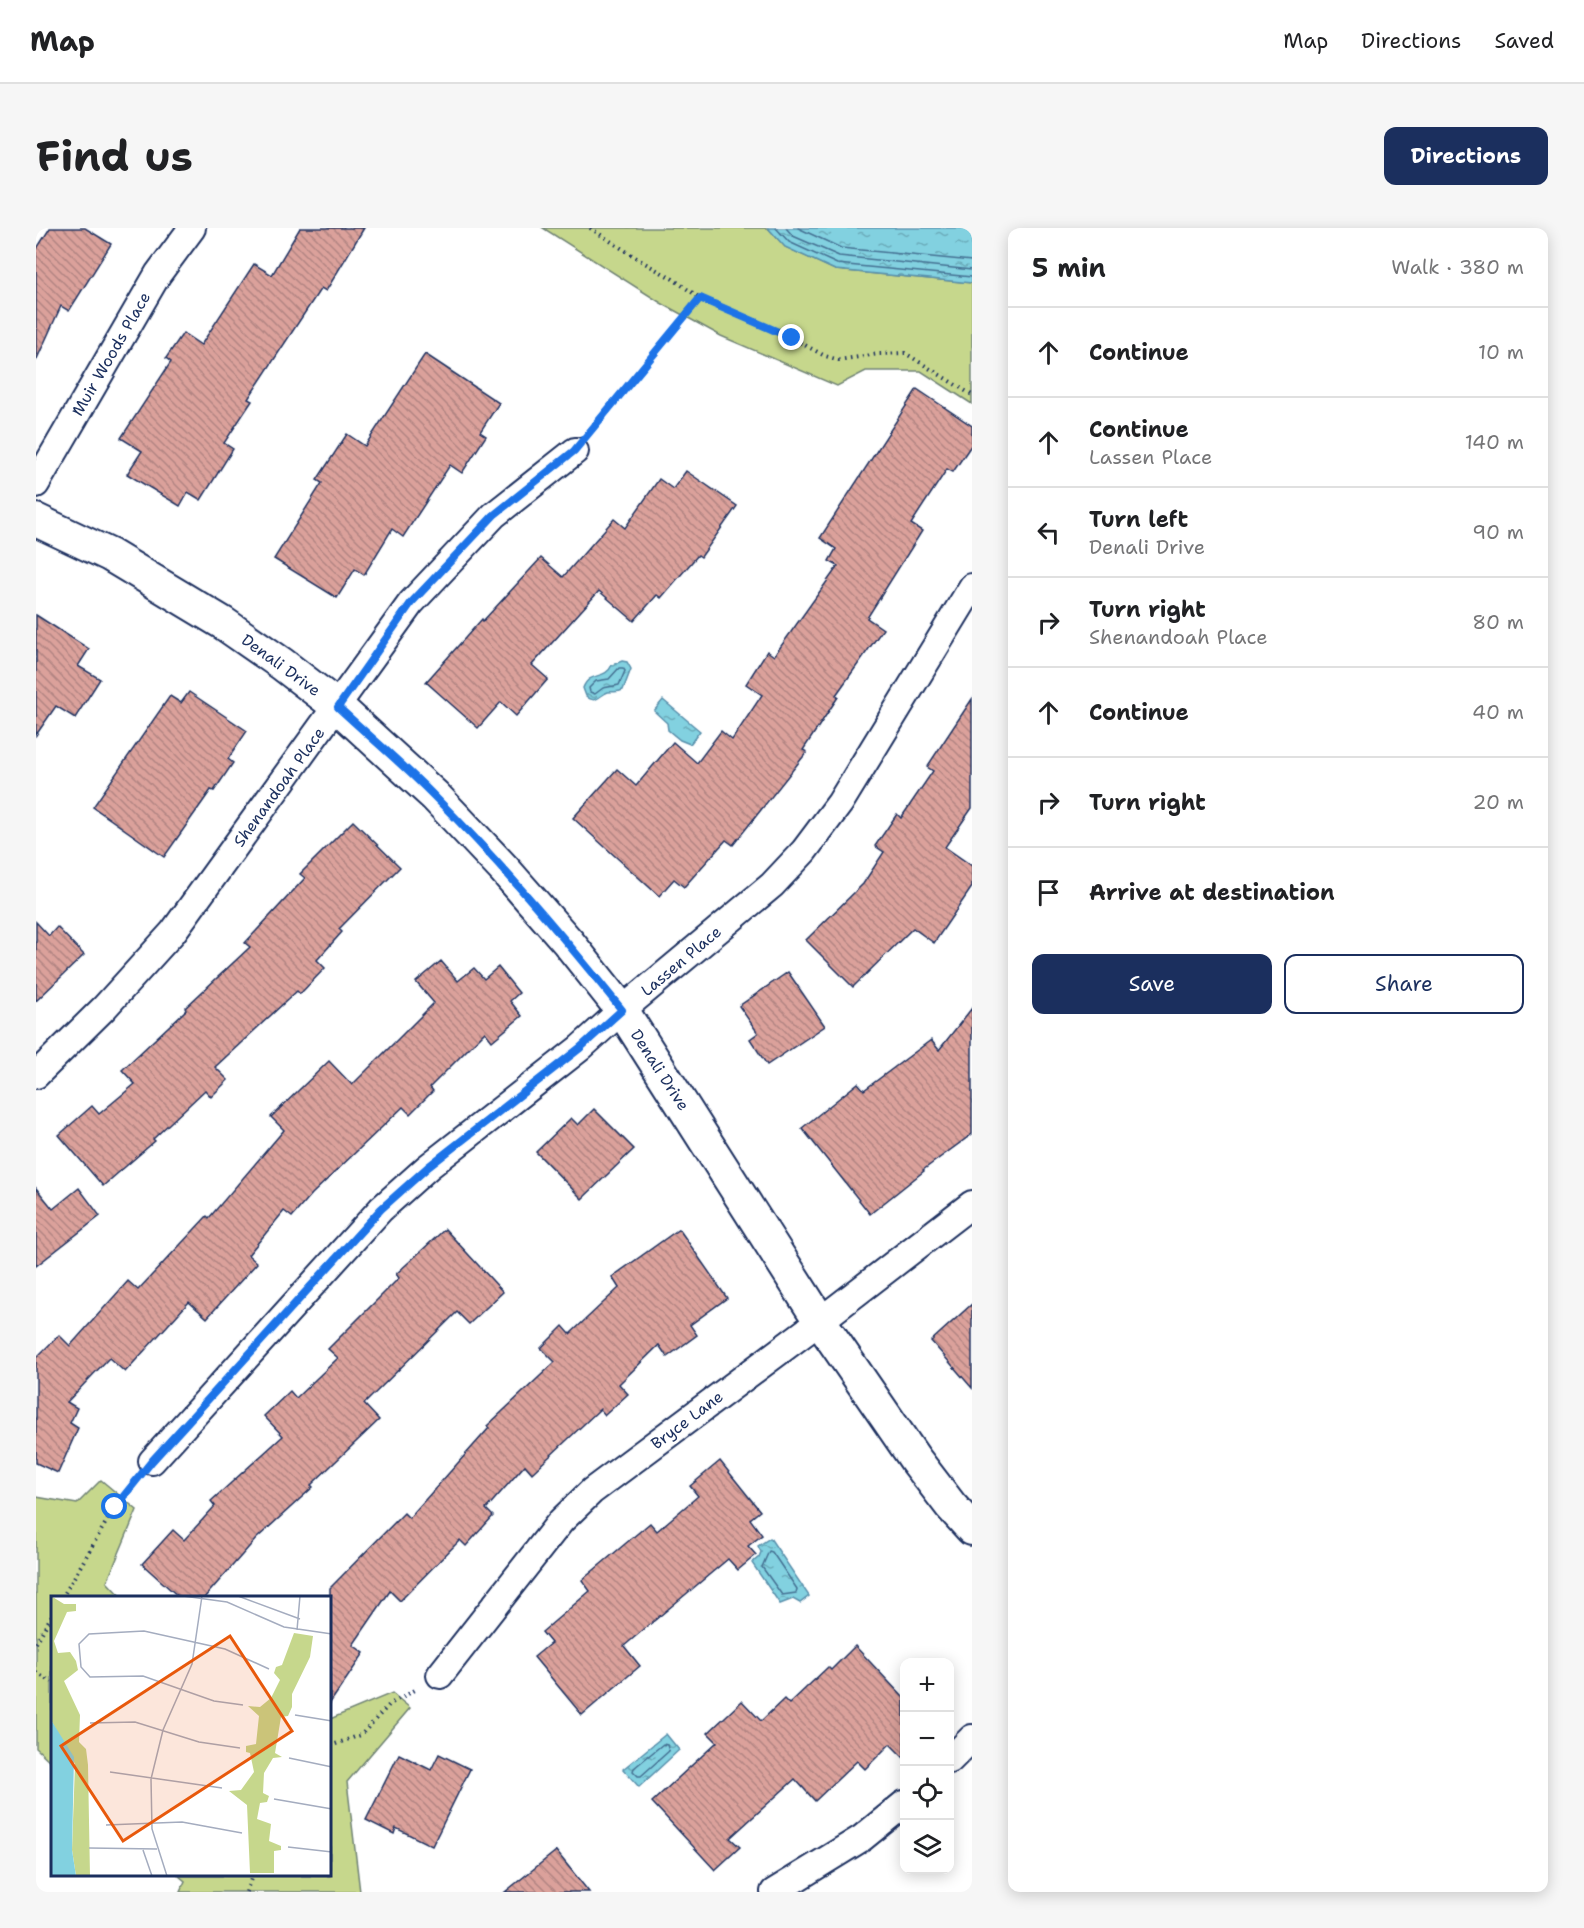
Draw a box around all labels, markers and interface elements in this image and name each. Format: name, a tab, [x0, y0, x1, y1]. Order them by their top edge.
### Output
text: Map	[30, 22, 95, 60]
text: Map	[1283, 27, 1328, 55]
text: Directions	[1361, 27, 1461, 55]
text: Saved	[1494, 27, 1554, 55]
button: Directions	[1384, 127, 1548, 185]
text: Find us	[36, 128, 193, 184]
text: 5 min	[1032, 250, 1106, 285]
text: Walk · 380 m	[1391, 254, 1524, 280]
street label: Muir Woods Place	[67, 288, 155, 420]
route end	[778, 324, 804, 350]
icon: ahead	[1032, 336, 1065, 369]
text: Continue	[1089, 338, 1189, 367]
text: 10 m	[1478, 339, 1524, 365]
text: Continue	[1089, 415, 1189, 444]
icon: ahead	[1032, 426, 1065, 459]
text: 140 m	[1465, 429, 1524, 455]
text: Lassen Place	[1089, 444, 1212, 470]
text: Turn left	[1089, 505, 1188, 534]
icon: left	[1032, 516, 1065, 549]
text: 90 m	[1472, 519, 1524, 545]
text: Denali Drive	[1089, 534, 1205, 560]
text: Turn right	[1089, 595, 1206, 624]
icon: right	[1032, 606, 1065, 639]
text: 80 m	[1472, 609, 1524, 635]
text: Shenandoah Place	[1089, 624, 1267, 650]
street label: Denali Drive	[237, 629, 325, 701]
icon: ahead	[1032, 696, 1065, 729]
text: Continue	[1089, 698, 1189, 727]
text: 40 m	[1472, 699, 1524, 725]
street label: Shenandoah Place	[229, 723, 329, 851]
icon: right	[1032, 786, 1065, 819]
text: Turn right	[1089, 788, 1206, 817]
text: 20 m	[1473, 789, 1524, 815]
icon: arrive	[1032, 876, 1065, 909]
text: Arrive at destination	[1089, 878, 1335, 907]
street label: Lassen Place	[636, 921, 726, 1001]
button: Save	[1032, 954, 1272, 1014]
button: Share	[1284, 954, 1524, 1014]
street label: Denali Drive	[626, 1025, 694, 1115]
street label: Bryce Lane	[647, 1386, 727, 1454]
route start	[101, 1493, 127, 1519]
inset map	[51, 1596, 332, 1877]
map controls	[900, 1658, 954, 1874]
button: +	[900, 1658, 954, 1712]
button: −	[900, 1712, 954, 1766]
button: locate	[900, 1766, 954, 1820]
button: layers	[900, 1820, 954, 1874]

